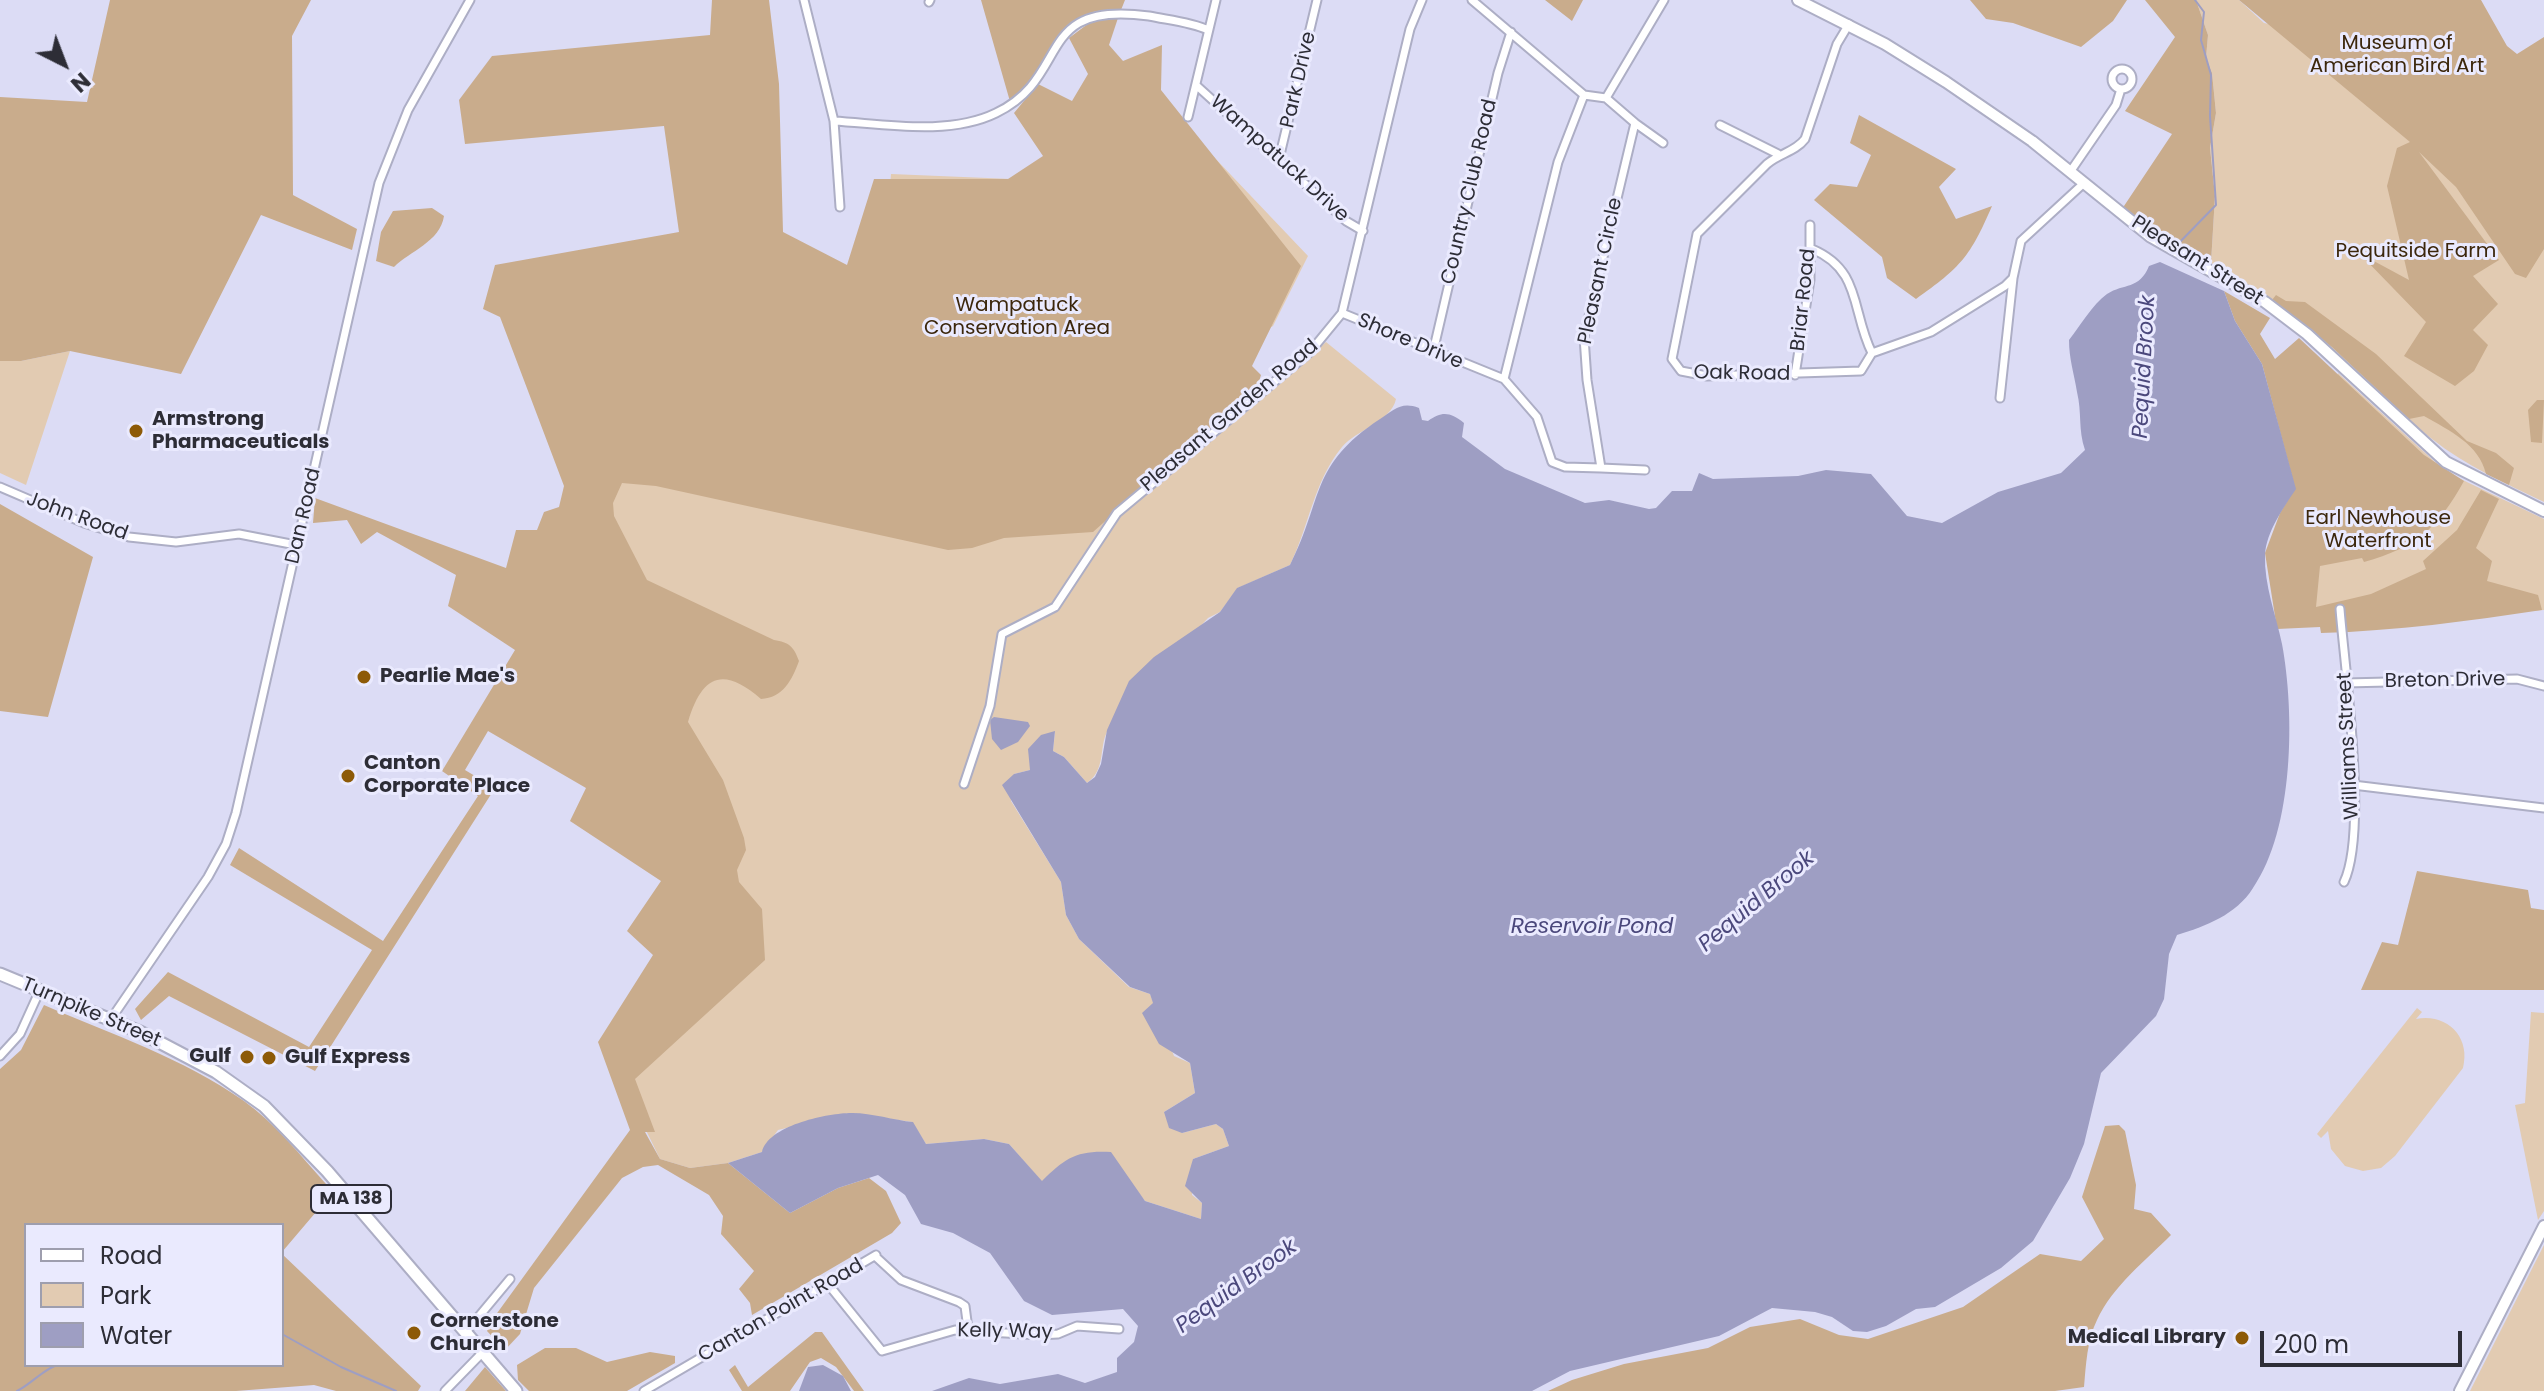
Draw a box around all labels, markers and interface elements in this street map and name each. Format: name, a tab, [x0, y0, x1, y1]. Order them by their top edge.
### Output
north arrow	[24, 24, 104, 104]
street label: Park Drive	[1276, 29, 1322, 131]
park label: Museum of American Bird Art	[2310, 32, 2484, 79]
text: N	[64, 65, 97, 99]
street label: Wampatuck Drive	[1205, 90, 1353, 228]
street label: Country Club Road	[1437, 97, 1503, 287]
street label: Pleasant Circle	[1574, 196, 1628, 346]
street label: Pleasant Street	[2127, 211, 2267, 311]
park label: Pequitside Farm	[2336, 240, 2496, 264]
street label: Briar Road	[1787, 248, 1821, 352]
park label: Wampatuck Conservation Area	[924, 294, 1110, 341]
water label: Pequid Brook	[2128, 295, 2162, 439]
street label: Shore Drive	[1353, 309, 1467, 375]
street label: Pleasant Garden Road	[1136, 335, 1324, 497]
street label: Oak Road	[1693, 361, 1791, 387]
place label: Armstrong Pharmaceuticals	[152, 408, 330, 455]
marker: Armstrong Pharmaceuticals	[127, 422, 145, 440]
street label: Dan Road	[281, 466, 327, 566]
street label: John Road	[23, 488, 131, 546]
park label: Earl Newhouse Waterfront	[2305, 507, 2451, 554]
place label: Pearlie Mae's	[380, 665, 515, 689]
marker: Pearlie Mae's	[355, 668, 373, 686]
street label: Breton Drive	[2385, 668, 2505, 694]
street label: Williams Street	[2333, 672, 2365, 820]
place label: Canton Corporate Place	[364, 752, 530, 799]
marker: Canton Corporate Place	[339, 767, 357, 785]
water label: Pequid Brook	[1694, 846, 1820, 958]
water label: Reservoir Pond	[1511, 914, 1673, 940]
street label: Turnpike Street	[18, 973, 164, 1053]
place label: Gulf	[189, 1045, 231, 1069]
place label: Gulf Express	[285, 1046, 410, 1070]
marker: Gulf	[238, 1048, 256, 1066]
marker: Gulf Express	[260, 1049, 278, 1067]
road number: MA 138	[311, 1185, 391, 1213]
legend	[24, 1223, 284, 1367]
water label: Pequid Brook	[1171, 1234, 1303, 1340]
text: Road	[100, 1239, 162, 1272]
street label: Canton Point Road	[694, 1254, 868, 1368]
text: Park	[100, 1279, 151, 1312]
place label: Cornerstone Church	[430, 1310, 559, 1357]
scale bar	[2264, 1315, 2466, 1365]
text: Water	[100, 1319, 172, 1352]
street label: Kelly Way	[957, 1319, 1053, 1345]
marker: Cornerstone Church	[405, 1324, 423, 1342]
place label: Medical Library	[2068, 1326, 2226, 1350]
text: 200 m	[2274, 1328, 2349, 1361]
marker: Medical Library	[2233, 1329, 2251, 1347]

